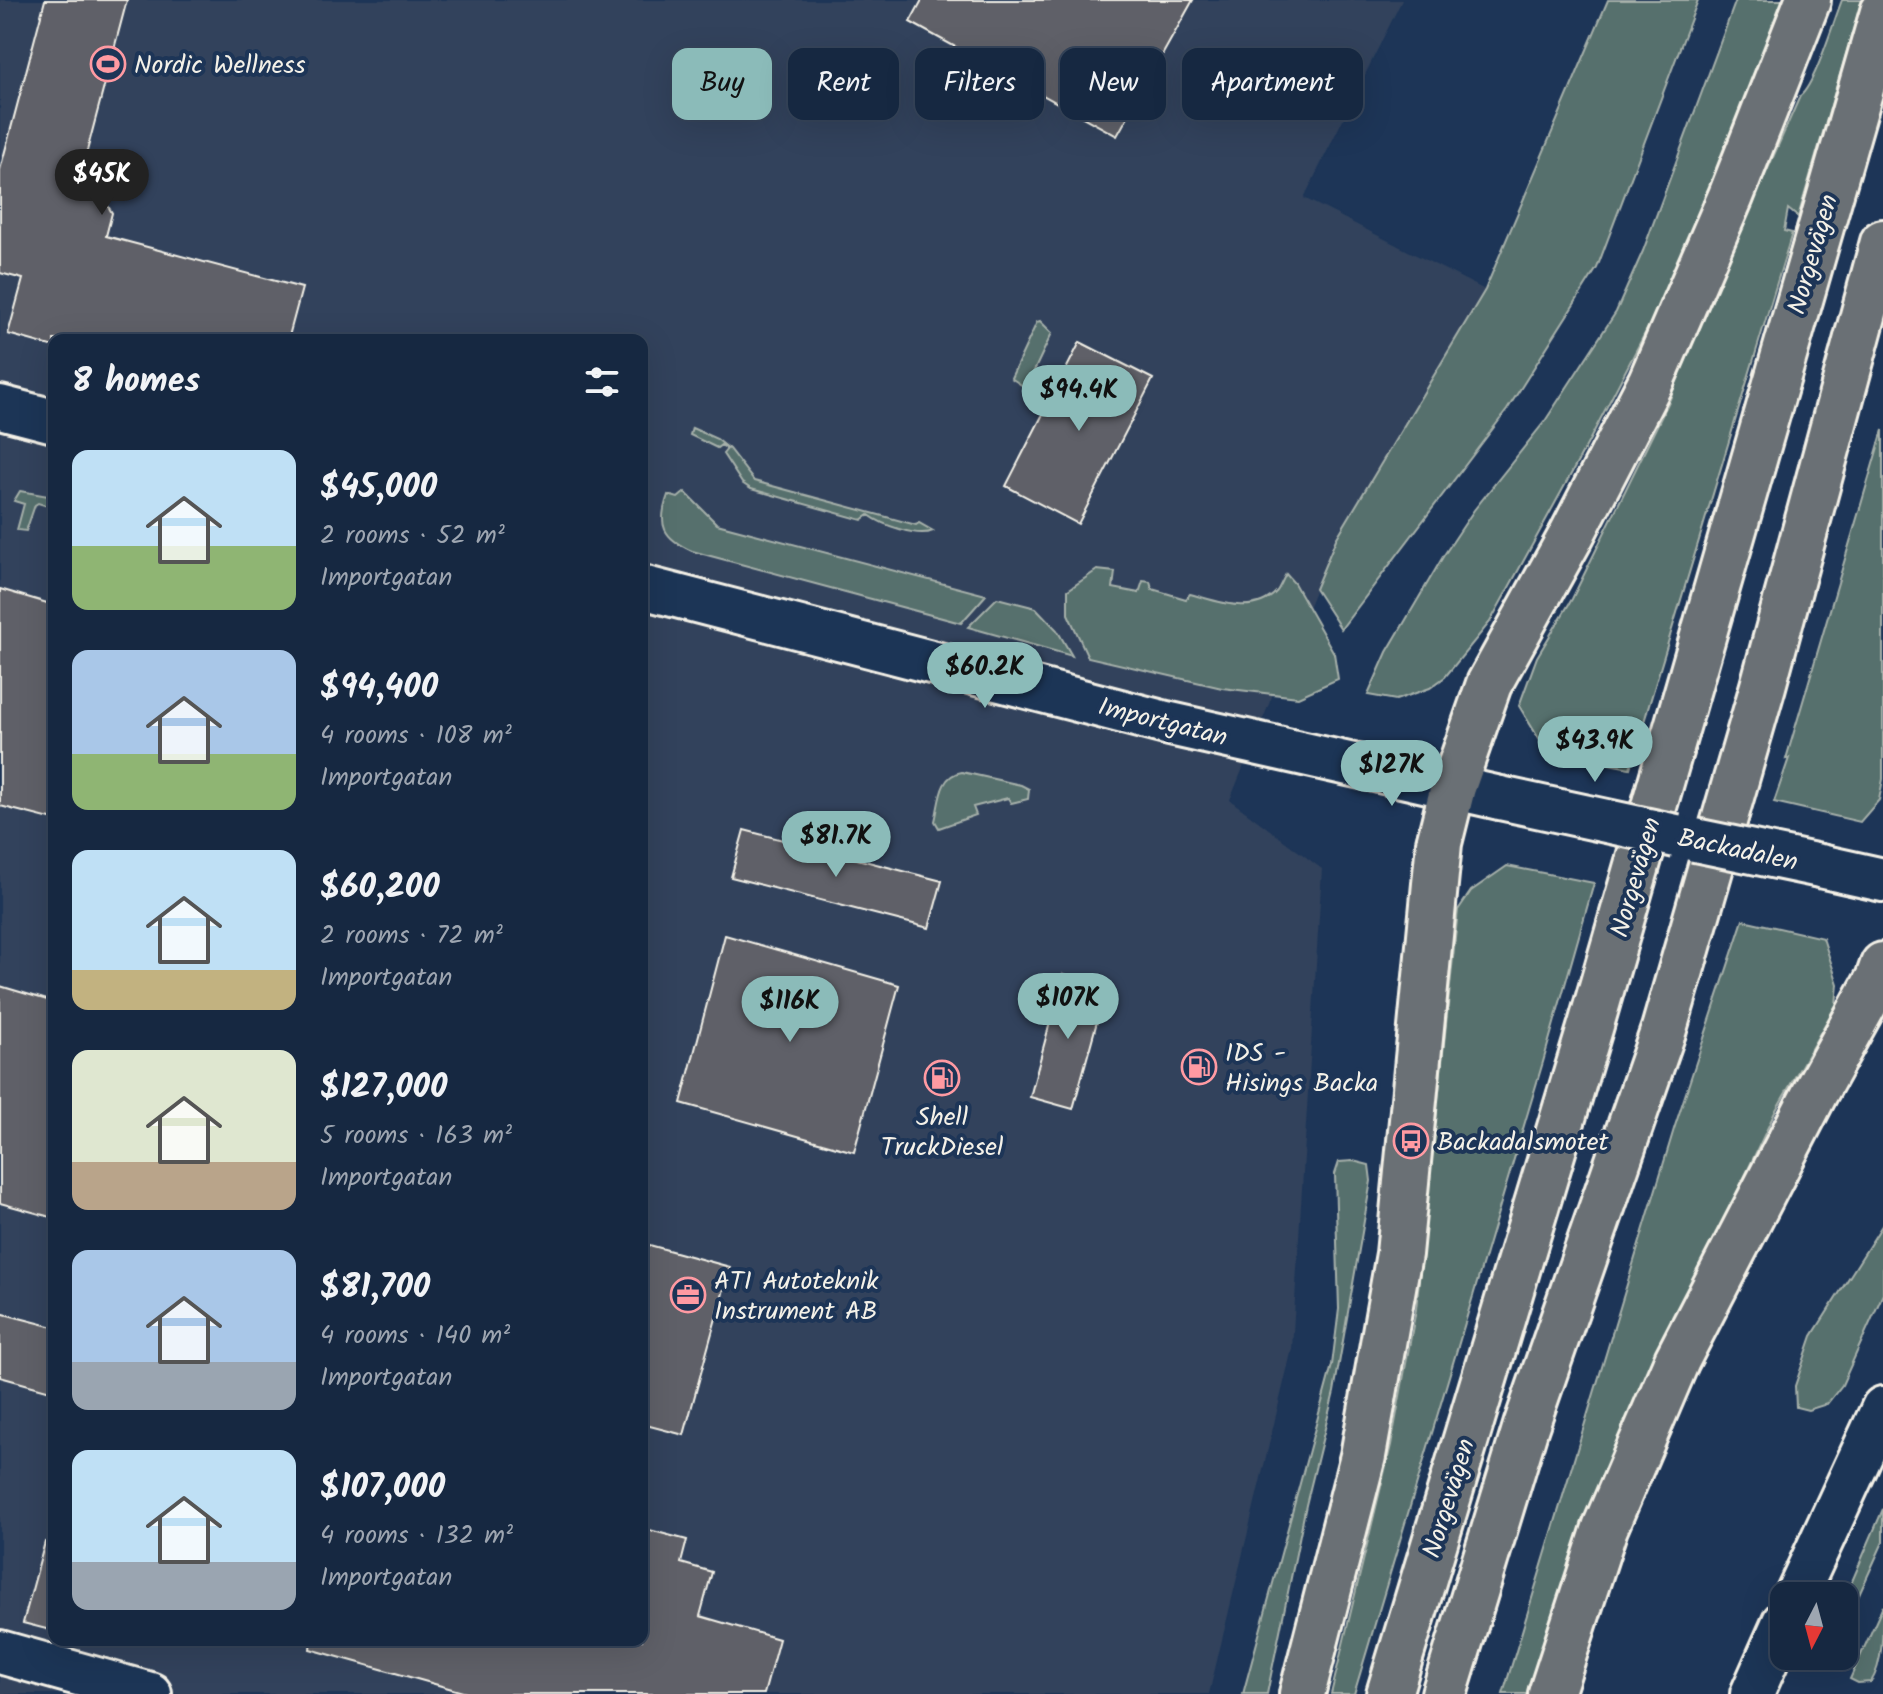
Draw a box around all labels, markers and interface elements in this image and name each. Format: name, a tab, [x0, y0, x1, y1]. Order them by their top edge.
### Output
sports icon: Nordic Wellness	[89, 45, 127, 83]
place label: Nordic Wellness	[134, 45, 306, 87]
chip: Buy	[672, 48, 772, 120]
chip: Rent	[788, 48, 899, 120]
chip: Filters	[915, 48, 1044, 120]
chip: New	[1060, 48, 1166, 120]
chip: Apartment	[1182, 48, 1363, 120]
pin: $45K	[55, 149, 149, 217]
text: $45K	[73, 154, 131, 196]
street label: Norgevägen	[1777, 190, 1851, 320]
text: 8 homes	[72, 355, 200, 409]
icon: filters	[580, 360, 624, 404]
pin: $94.4K	[1014, 365, 1144, 433]
text: $94.4K	[1040, 370, 1118, 412]
text: $45,000	[320, 461, 437, 515]
icon: home	[136, 482, 232, 578]
text: 2 rooms · 52 m²	[320, 515, 505, 557]
text: Importgatan	[320, 557, 452, 599]
pin: $60.2K	[920, 642, 1050, 710]
text: $60.2K	[945, 647, 1025, 689]
text: $94,400	[320, 661, 438, 715]
icon: home	[136, 682, 232, 778]
street label: Importgatan	[1093, 687, 1232, 759]
text: 4 rooms · 108 m²	[320, 715, 512, 757]
pin: $43.9K	[1530, 716, 1660, 784]
text: $43.9K	[1556, 721, 1634, 763]
pin: $127K	[1336, 740, 1448, 808]
text: $127K	[1359, 745, 1425, 787]
text: Importgatan	[320, 757, 452, 799]
pin: $81.7K	[771, 811, 901, 879]
street label: Norgevägen	[1600, 813, 1674, 943]
text: $81.7K	[800, 816, 872, 858]
street label: Backadalen	[1674, 818, 1802, 884]
text: $60,200	[320, 861, 440, 915]
icon: home	[136, 882, 232, 978]
text: 2 rooms · 72 m²	[320, 915, 503, 957]
text: Importgatan	[320, 957, 452, 999]
pin: $107K	[1012, 973, 1124, 1041]
pin: $116K	[734, 976, 846, 1044]
text: $107K	[1036, 978, 1100, 1020]
text: $116K	[760, 981, 820, 1023]
place label: IDS - Hisings Backa	[1225, 1033, 1378, 1105]
fuel station icon: IDS - Hisings Backa	[1180, 1048, 1218, 1086]
fuel station icon: Shell TruckDiesel	[923, 1059, 961, 1097]
text: $127,000	[320, 1061, 448, 1115]
icon: home	[136, 1082, 232, 1178]
place label: Shell TruckDiesel	[881, 1097, 1003, 1169]
text: 5 rooms · 163 m²	[320, 1115, 512, 1157]
bus stop icon: Backadalsmotet	[1392, 1122, 1430, 1160]
place label: Backadalsmotet	[1437, 1122, 1610, 1164]
text: Importgatan	[320, 1157, 452, 1199]
text: $81,700	[320, 1261, 430, 1315]
place label: ATI Autoteknik Instrument AB	[714, 1261, 879, 1333]
office icon: ATI Autoteknik Instrument AB	[669, 1276, 707, 1314]
icon: home	[136, 1282, 232, 1378]
text: 4 rooms · 140 m²	[320, 1315, 510, 1357]
text: Importgatan	[320, 1357, 452, 1399]
street label: Norgevägen	[1412, 1434, 1488, 1564]
text: $107,000	[320, 1461, 445, 1515]
icon: home	[136, 1482, 232, 1578]
text: 4 rooms · 132 m²	[320, 1515, 513, 1557]
text: Importgatan	[320, 1557, 452, 1599]
north arrow	[1770, 1582, 1858, 1670]
map controls	[1770, 1582, 1858, 1670]

